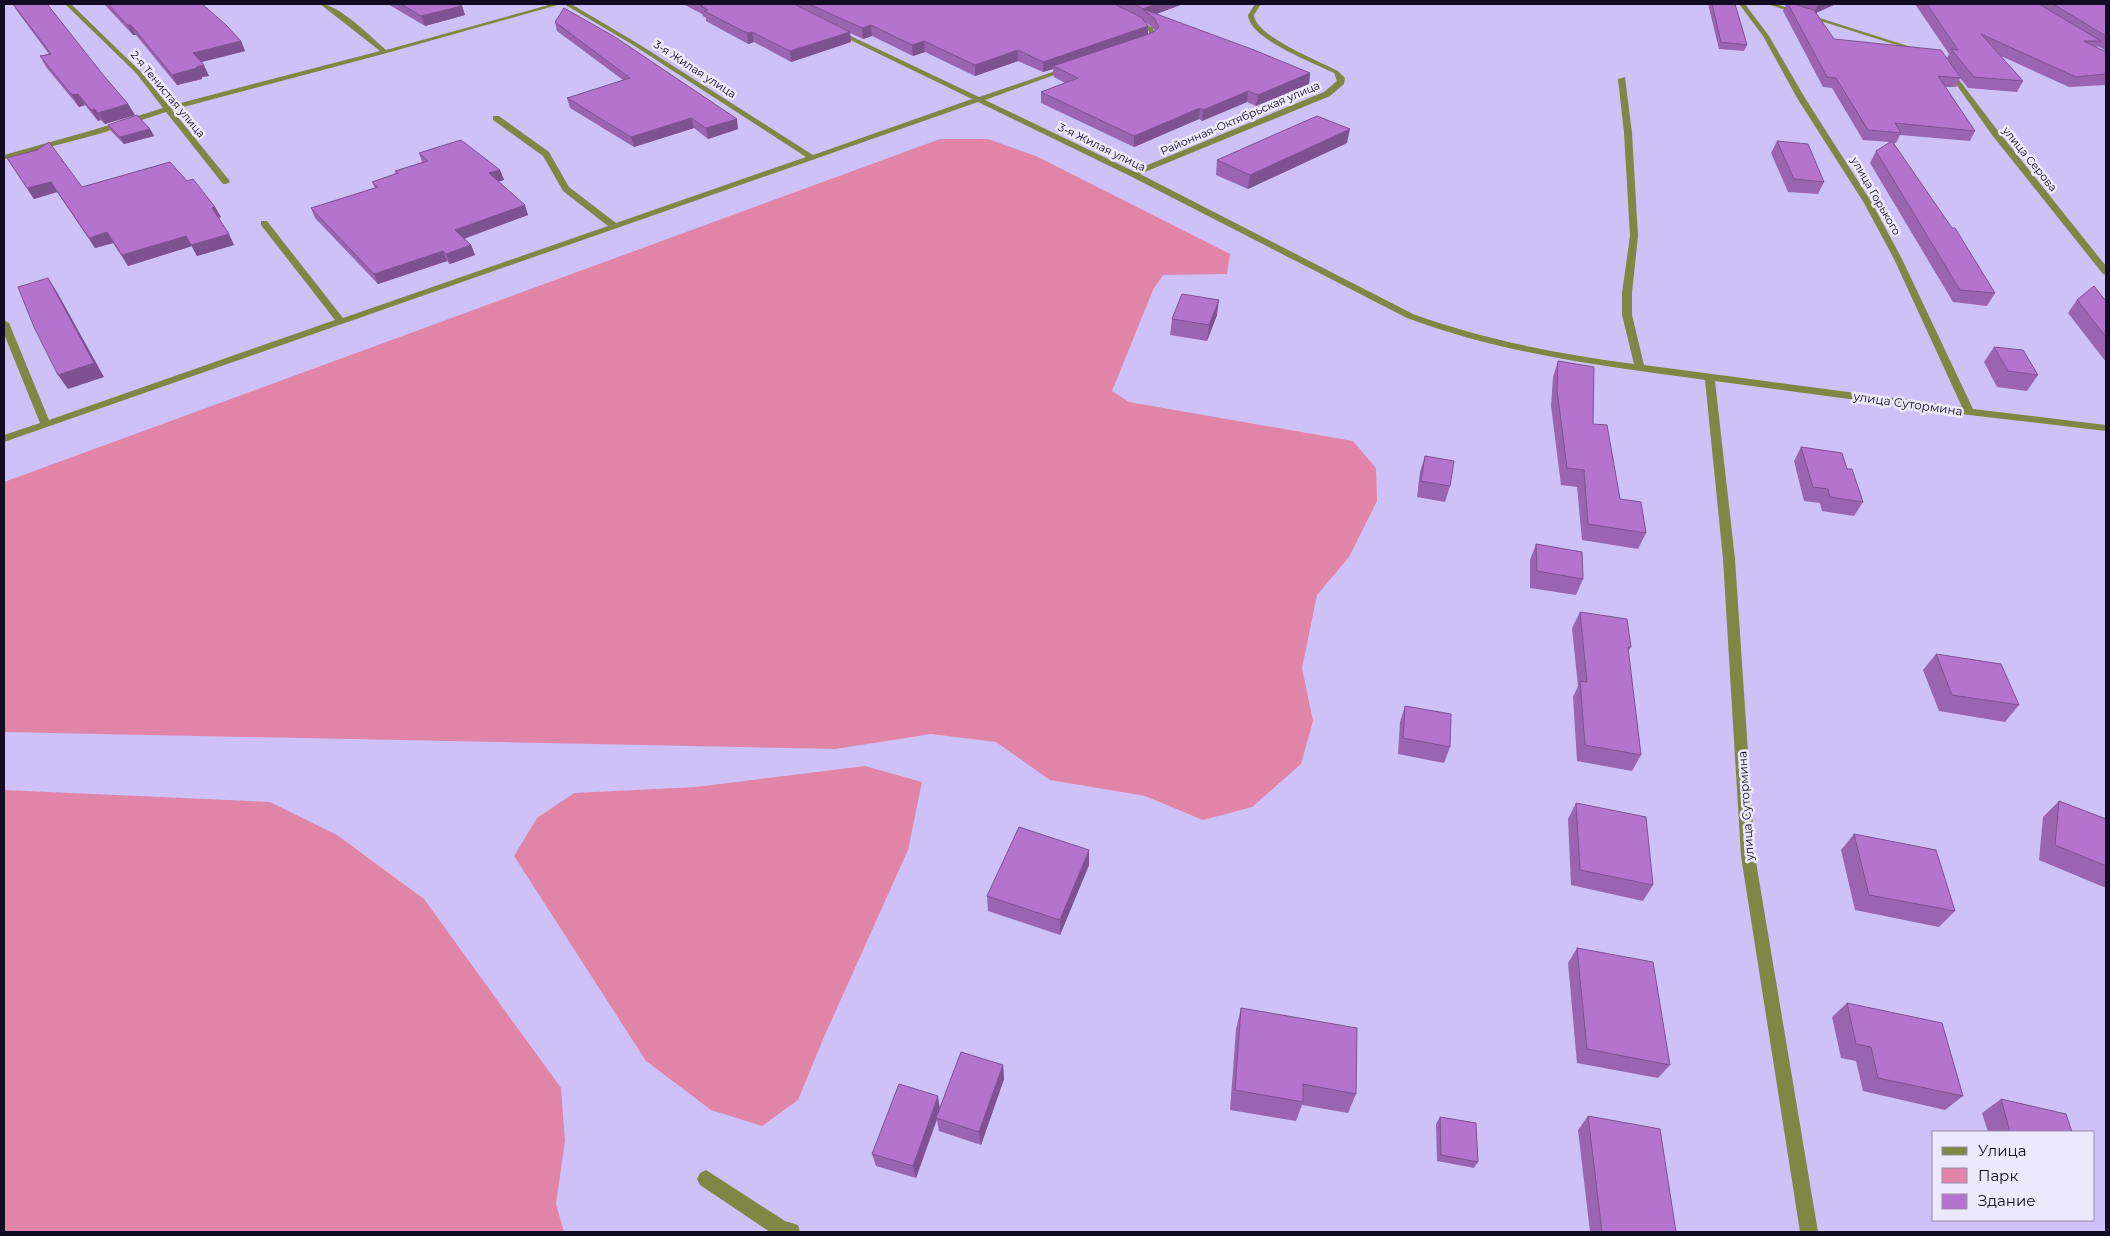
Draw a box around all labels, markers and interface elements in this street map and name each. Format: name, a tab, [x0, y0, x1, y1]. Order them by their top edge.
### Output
street label: 3-я Жилая улица	[651, 37, 739, 101]
street label: 2-я Тенистая улица	[128, 48, 208, 140]
street label: Районная-Октябрьская улица	[1158, 78, 1322, 158]
street label: 3-я Жилая улица	[1056, 120, 1148, 174]
street label: улица Серова	[1999, 123, 2060, 194]
street label: улица Горького	[1847, 153, 1904, 238]
street label: улица Сутормина	[1852, 388, 1964, 419]
street label: улица Сутормина	[1734, 751, 1757, 862]
legend	[1932, 1131, 2095, 1221]
text: Улица	[1978, 1141, 2026, 1160]
text: Парк	[1978, 1166, 2018, 1185]
text: Здание	[1978, 1191, 2036, 1210]

